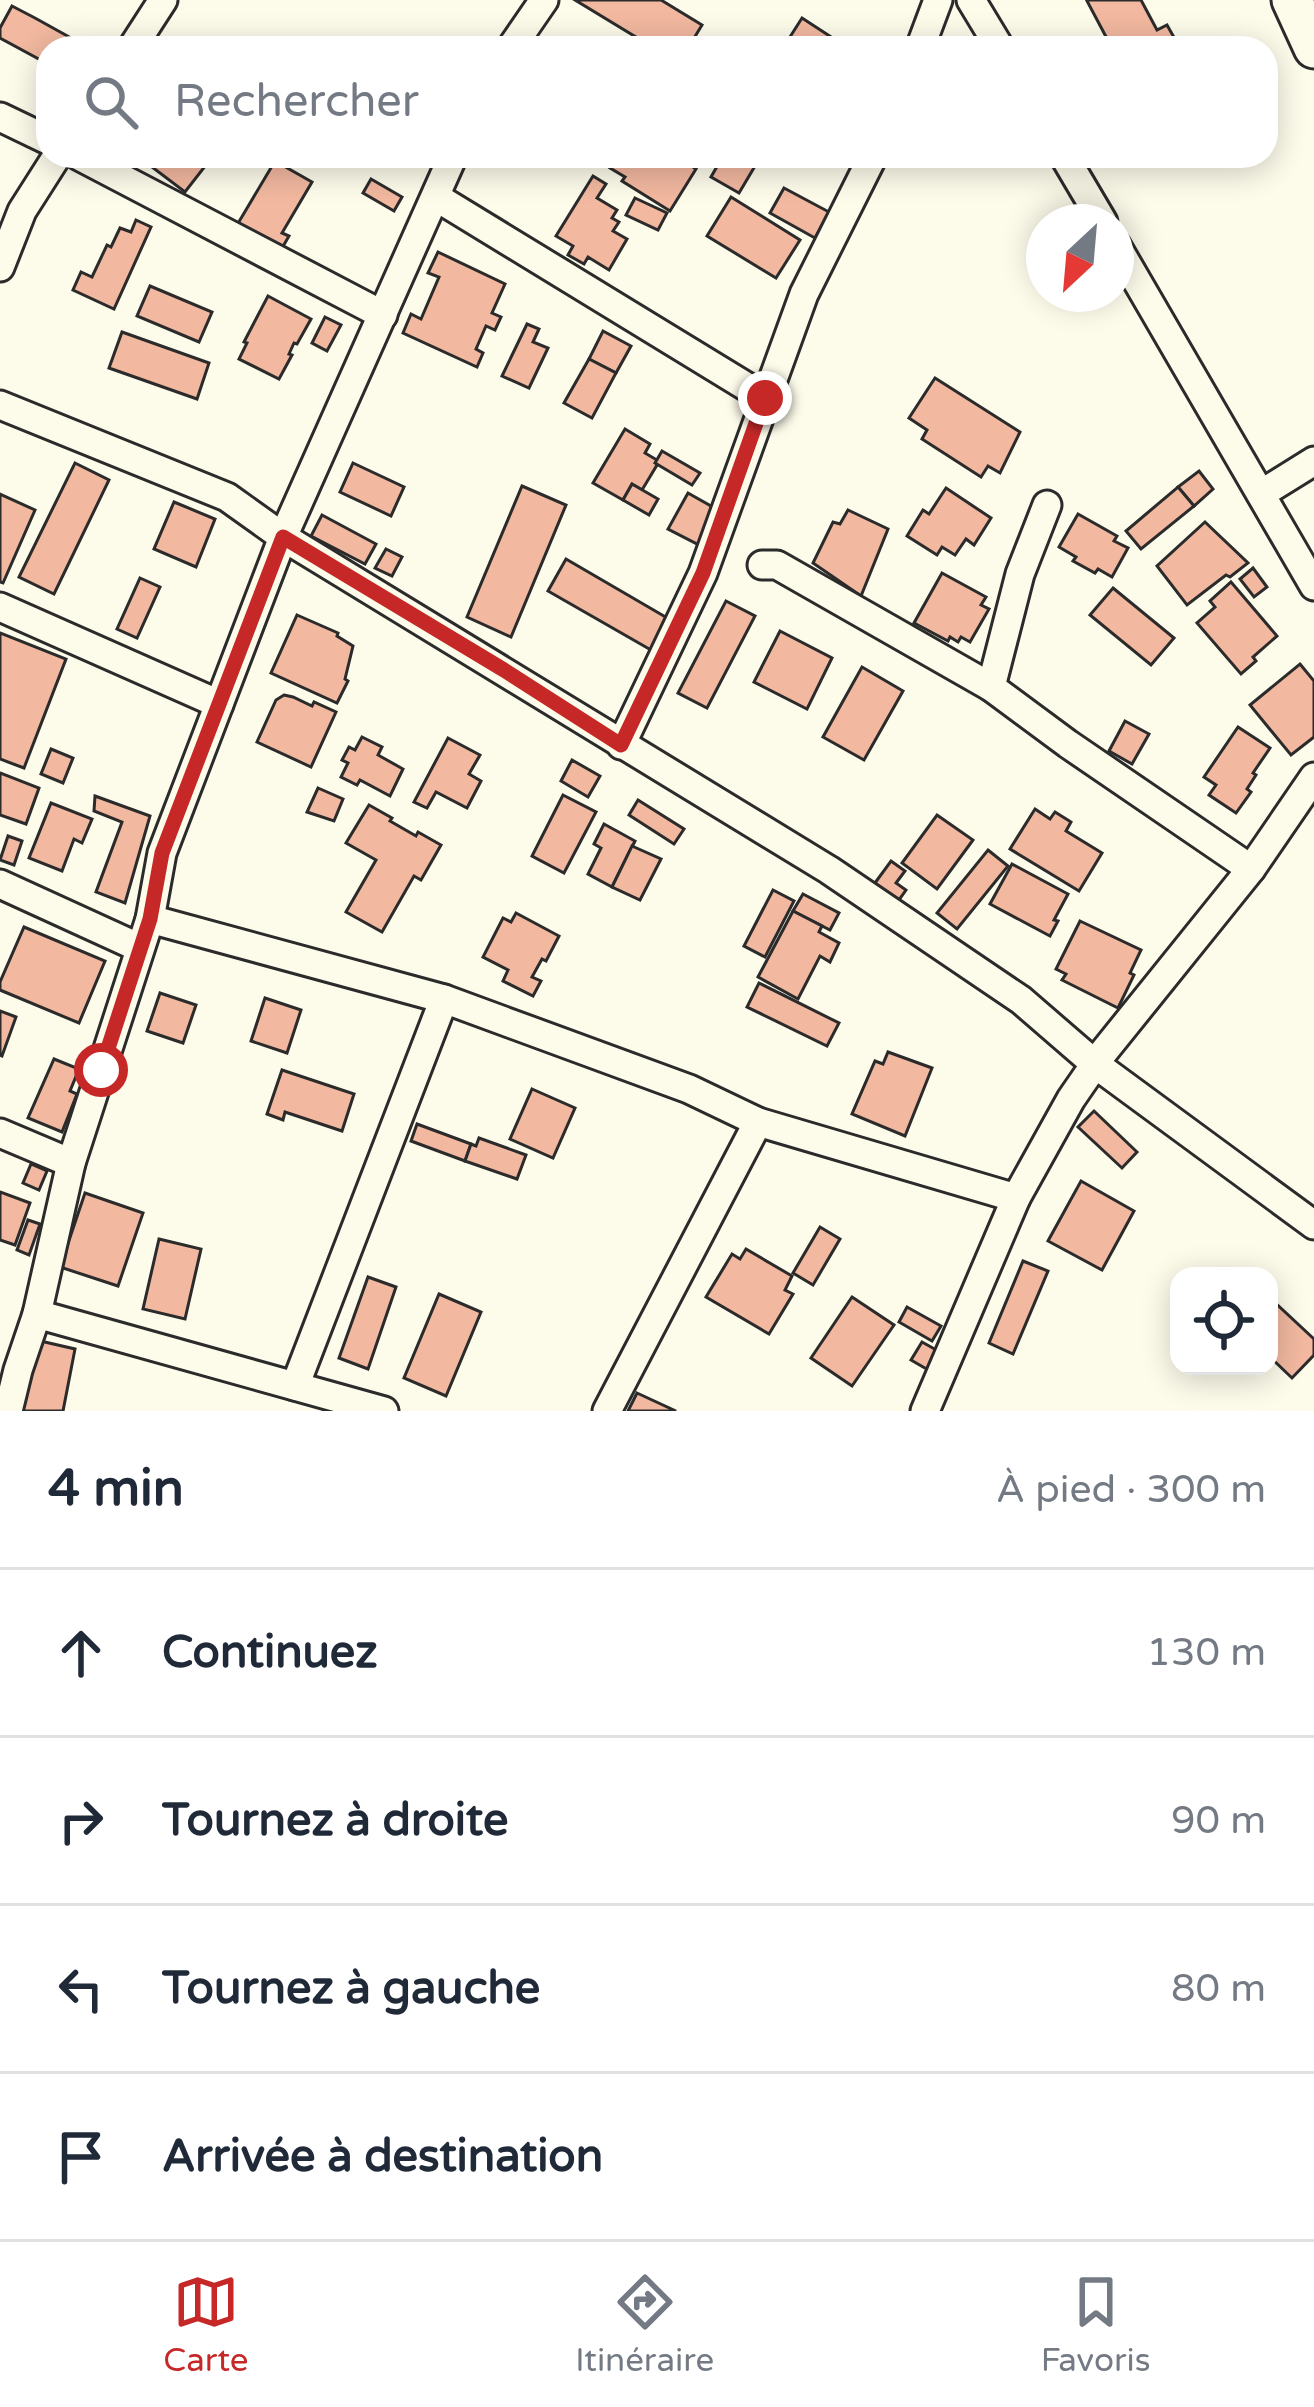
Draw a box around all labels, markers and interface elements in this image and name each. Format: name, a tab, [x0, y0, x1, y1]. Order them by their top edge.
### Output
search box	[36, 36, 1278, 168]
icon: search	[78, 69, 144, 135]
text: Rechercher	[174, 75, 419, 129]
north arrow	[1026, 204, 1134, 312]
route end	[738, 371, 792, 425]
route start	[74, 1043, 128, 1097]
map controls	[1170, 1267, 1278, 1375]
button: locate	[1170, 1267, 1278, 1375]
text: 4 min	[48, 1458, 184, 1520]
text: À pied · 300 m	[996, 1466, 1266, 1513]
icon: ahead	[48, 1620, 114, 1686]
text: Continuez	[162, 1626, 378, 1680]
text: 130 m	[1147, 1629, 1266, 1676]
icon: right	[48, 1788, 114, 1854]
text: Tournez à droite	[162, 1794, 508, 1848]
text: 90 m	[1171, 1797, 1266, 1844]
icon: left	[48, 1956, 114, 2022]
text: Tournez à gauche	[162, 1962, 540, 2016]
text: 80 m	[1171, 1965, 1266, 2012]
icon: arrive	[48, 2124, 114, 2190]
text: Arrivée à destination	[162, 2130, 603, 2184]
tab: Carte	[163, 2269, 249, 2380]
tab: Itinéraire	[575, 2269, 714, 2380]
tab: Favoris	[1041, 2269, 1151, 2380]

